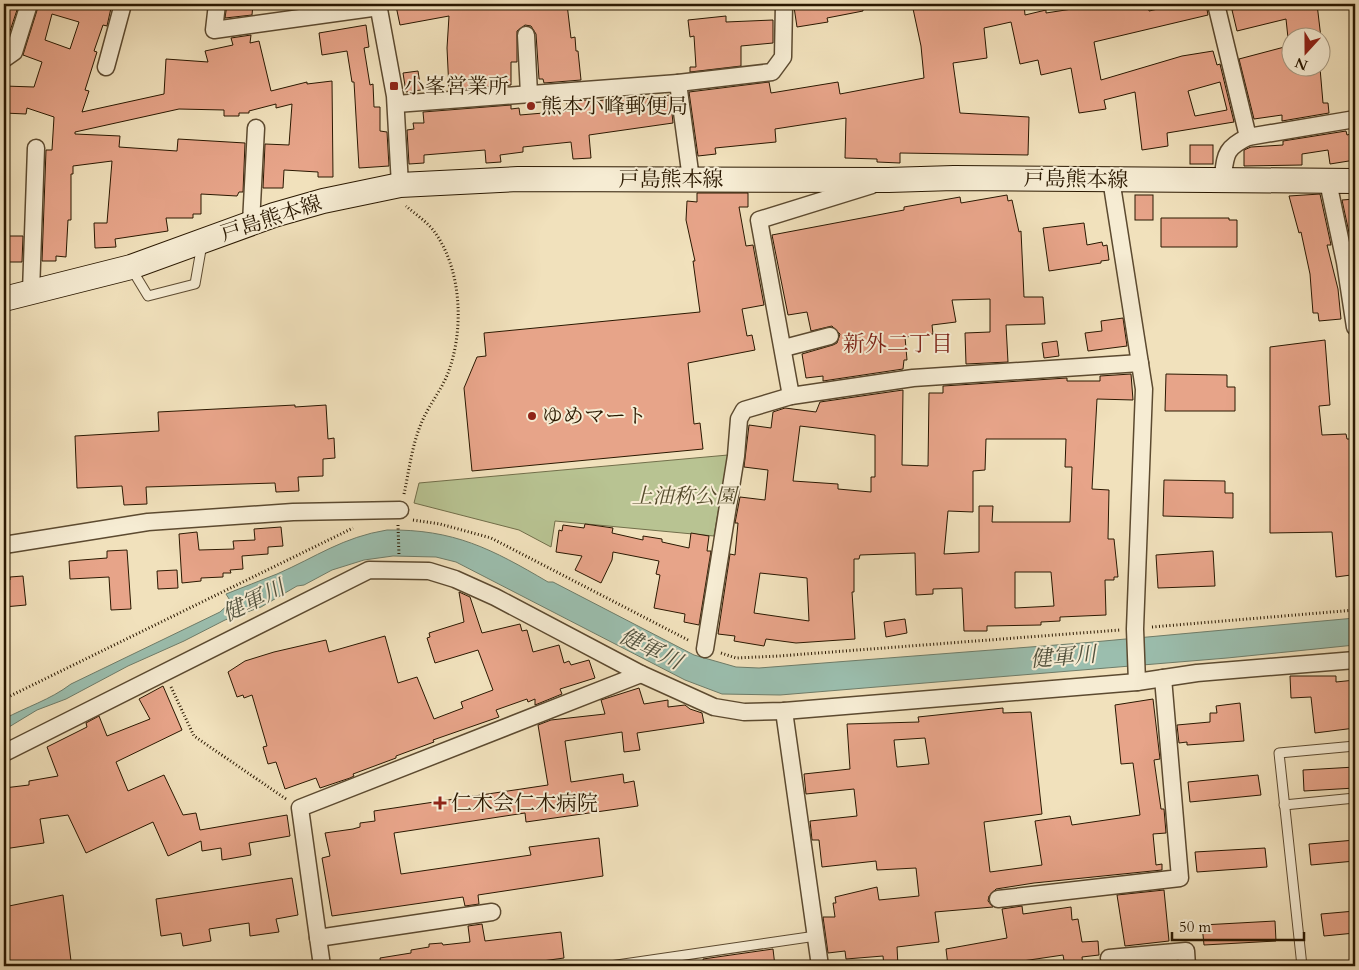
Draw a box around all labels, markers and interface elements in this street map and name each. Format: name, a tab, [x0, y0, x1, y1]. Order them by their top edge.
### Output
north arrow	[1282, 28, 1332, 78]
text: N	[1292, 53, 1311, 75]
place label: 小峯営業所	[404, 72, 509, 101]
marker: 小峯営業所	[388, 80, 400, 92]
place label: 熊本小峰郵便局	[541, 92, 688, 121]
marker: 熊本小峰郵便局	[525, 100, 537, 112]
street label: 戸島熊本線	[1023, 164, 1129, 195]
street label: 戸島熊本線	[619, 165, 724, 194]
street label: 戸島熊本線	[217, 188, 326, 248]
district label: 新外二丁目	[843, 329, 953, 359]
place label: ゆめマート	[542, 402, 647, 431]
marker: ゆめマート	[526, 410, 538, 422]
park label: 上油称公園	[632, 482, 739, 511]
water label: 健軍川	[217, 572, 291, 629]
water label: 健軍川	[614, 621, 689, 678]
water label: 健軍川	[1029, 639, 1099, 675]
place label: 仁木会仁木病院	[451, 789, 598, 818]
marker: 仁木会仁木病院	[433, 796, 447, 810]
scale bar	[1172, 910, 1304, 942]
text: 50 m	[1179, 917, 1211, 937]

